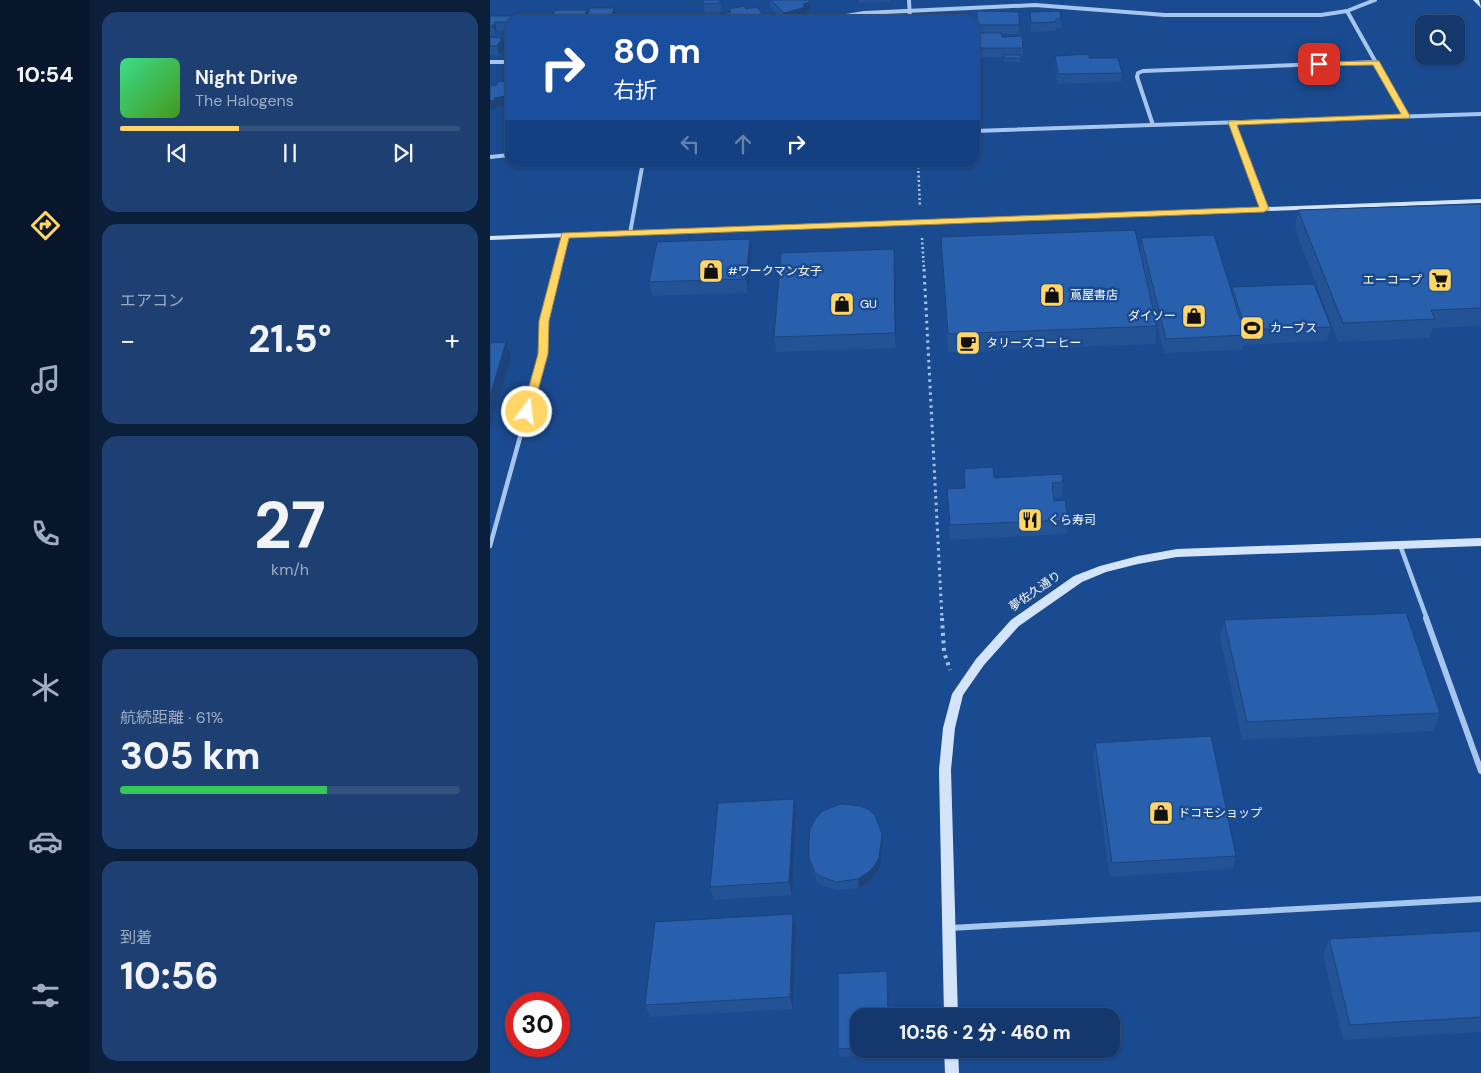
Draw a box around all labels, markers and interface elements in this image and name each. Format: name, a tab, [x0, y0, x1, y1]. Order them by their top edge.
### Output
map controls	[1415, 15, 1465, 65]
button: search	[1415, 15, 1465, 65]
text: 80 m	[613, 28, 701, 74]
icon: right	[530, 35, 595, 100]
pin	[1298, 43, 1340, 85]
icon: arrive	[1305, 50, 1333, 78]
text: 10:54	[16, 60, 74, 89]
text: Night Drive	[195, 65, 298, 90]
text: 右折	[613, 76, 657, 105]
text: The Halogens	[195, 90, 294, 111]
icon: left	[676, 130, 704, 158]
icon: ahead	[729, 130, 757, 158]
icon: right	[782, 130, 810, 158]
icon: previous	[163, 139, 191, 167]
icon: pause	[276, 139, 304, 167]
icon: next	[389, 139, 417, 167]
icon: directions	[28, 208, 63, 243]
shop icon: #ワークマン女子	[698, 258, 724, 284]
place label: #ワークマン女子	[728, 263, 822, 279]
supermarket icon: エーコープ	[1427, 267, 1453, 293]
place label: エーコープ	[1363, 272, 1422, 288]
shop icon: 蔦屋書店	[1039, 282, 1065, 308]
place label: 蔦屋書店	[1070, 287, 1118, 303]
text: エアコン	[120, 290, 184, 311]
shop icon: GU	[829, 291, 855, 317]
place label: GU	[860, 296, 877, 312]
shop icon: ダイソー	[1181, 303, 1207, 329]
place label: ダイソー	[1128, 308, 1176, 324]
text: 21.5°	[248, 314, 332, 364]
sports icon: カーブス	[1239, 315, 1265, 341]
place label: カーブス	[1270, 320, 1317, 336]
text: −	[120, 322, 135, 359]
text: +	[445, 322, 460, 359]
cafe icon: タリーズコーヒー	[955, 330, 981, 356]
place label: タリーズコーヒー	[986, 335, 1081, 351]
icon: music	[28, 362, 63, 397]
position arrow	[500, 385, 552, 437]
text: 27	[254, 484, 326, 568]
restaurant icon: くら寿司	[1017, 507, 1043, 533]
place label: くら寿司	[1048, 512, 1096, 528]
icon: phone	[28, 516, 63, 551]
text: km/h	[271, 559, 309, 580]
street label: 夢佐久通り	[1006, 567, 1064, 615]
icon: climate	[28, 670, 63, 705]
text: 航続距離 · 61%	[120, 707, 223, 728]
text: 305 km	[120, 731, 261, 781]
shop icon: ドコモショップ	[1148, 800, 1174, 826]
place label: ドコモショップ	[1178, 805, 1262, 821]
icon: car	[28, 824, 63, 859]
text: 到着	[120, 927, 152, 948]
text: 10:56	[120, 951, 219, 1001]
icon: filters	[28, 978, 63, 1013]
speed limit sign: 30	[505, 992, 570, 1057]
text: 10:56 · 2 分 · 460 m	[899, 1020, 1071, 1045]

